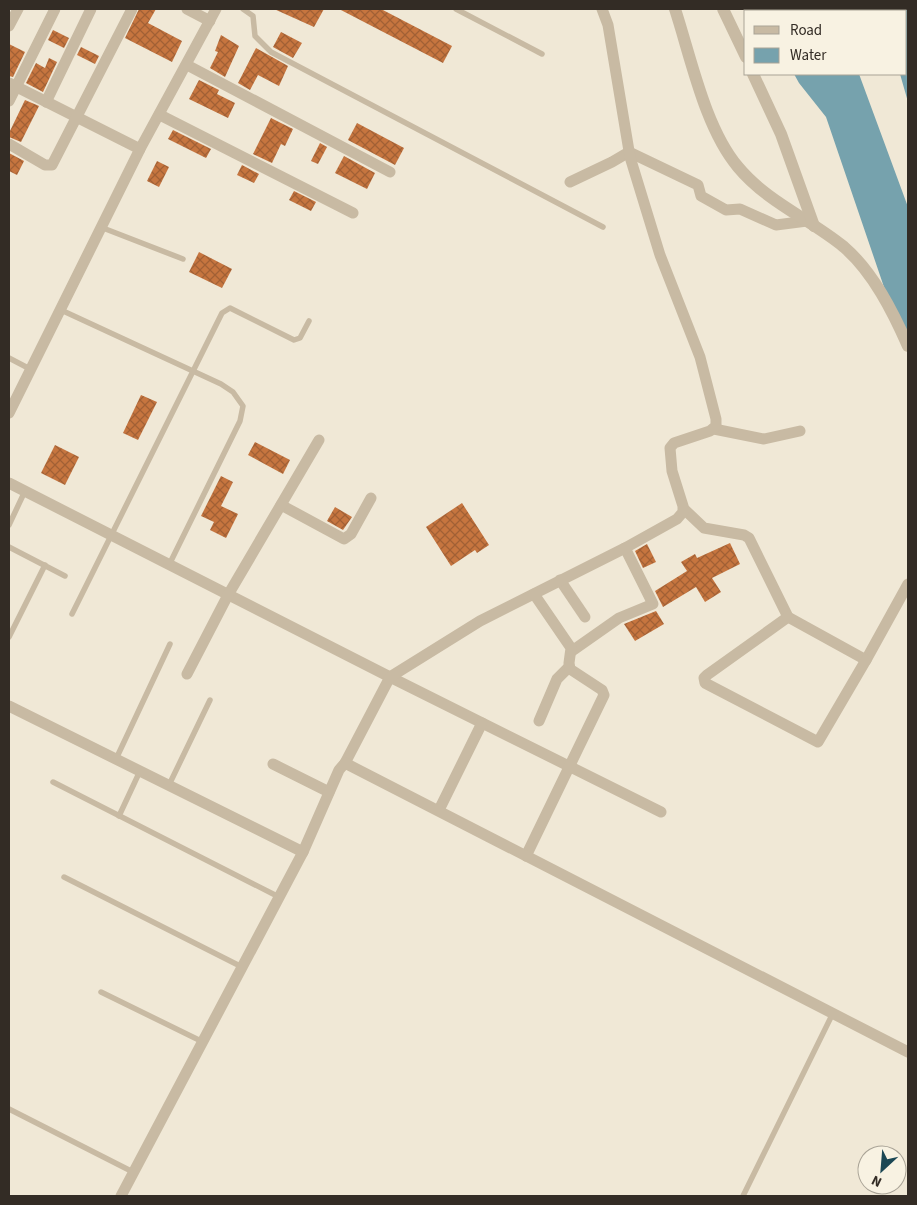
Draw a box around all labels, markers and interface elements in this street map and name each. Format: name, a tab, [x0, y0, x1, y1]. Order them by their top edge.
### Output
legend	[744, 10, 907, 75]
text: Road	[790, 20, 822, 41]
text: Water	[790, 45, 827, 66]
north arrow	[857, 1145, 907, 1195]
text: N	[868, 1170, 885, 1192]

